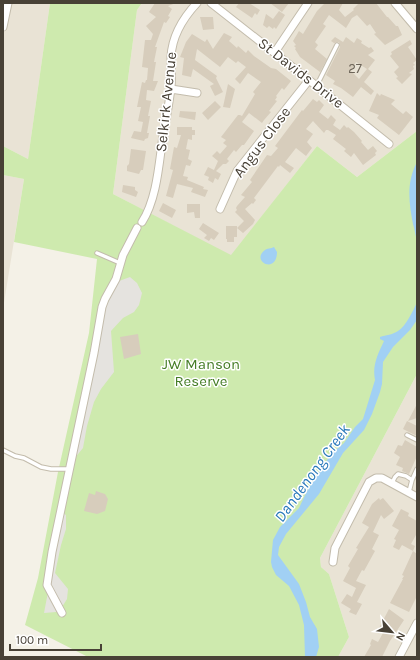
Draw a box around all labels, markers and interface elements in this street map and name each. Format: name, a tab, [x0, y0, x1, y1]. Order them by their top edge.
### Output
street label: St Davids Drive	[255, 34, 347, 112]
street label: Selkirk Avenue	[152, 51, 180, 153]
house number: 27	[348, 61, 362, 76]
street label: Angus Close	[230, 103, 294, 181]
park label: JW Manson Reserve	[162, 355, 240, 390]
water label: Dandenong Creek	[270, 420, 354, 526]
north arrow	[372, 612, 412, 652]
scale bar	[10, 626, 101, 652]
text: N	[393, 630, 408, 643]
text: 100 m	[16, 633, 48, 647]

